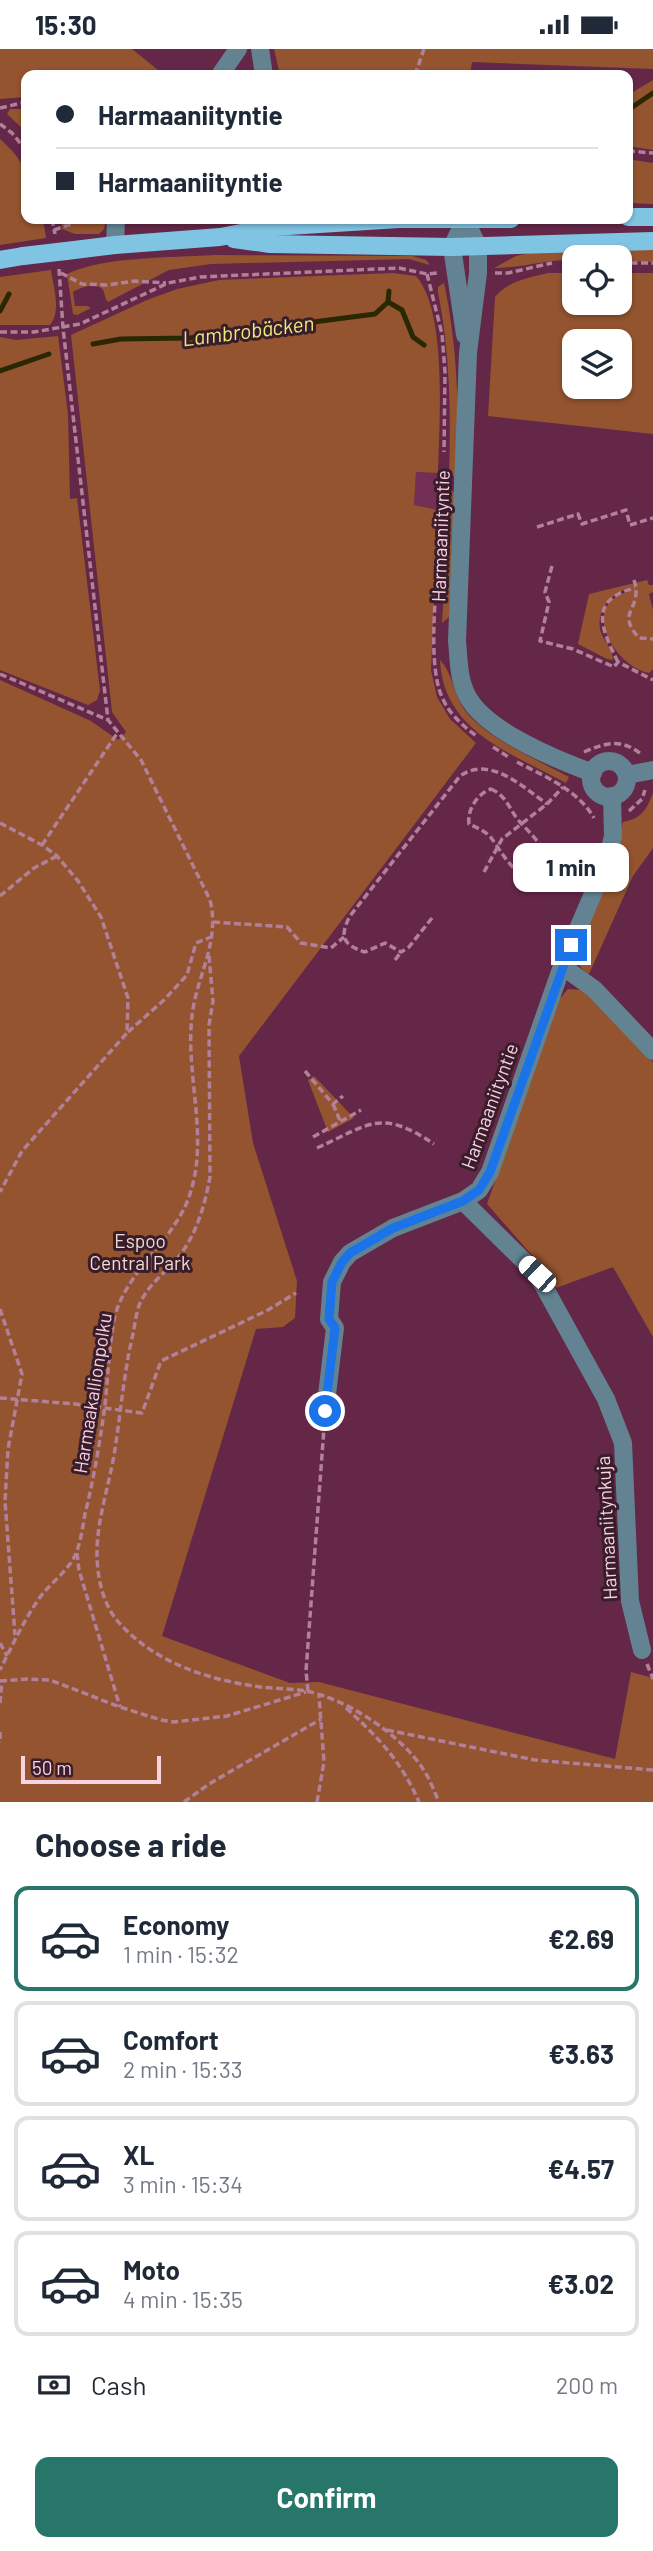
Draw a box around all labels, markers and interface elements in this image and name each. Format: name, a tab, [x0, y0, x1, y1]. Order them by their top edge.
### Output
text: 15:30	[35, 9, 97, 40]
text: Harmaaniityntie	[98, 99, 283, 130]
text: Harmaaniityntie	[98, 166, 283, 197]
map controls	[562, 245, 632, 399]
button: locate	[562, 245, 632, 315]
water label: Lambrobäcken	[181, 310, 315, 350]
button: layers	[562, 329, 632, 399]
street label: Harmaaniityntie	[426, 470, 454, 602]
callout: 1 min	[513, 843, 629, 893]
text: 1 min	[546, 853, 596, 881]
route end	[555, 929, 587, 961]
street label: Harmaaniityntie	[456, 1040, 522, 1172]
park label: Espoo Central Park	[90, 1229, 190, 1274]
car	[515, 1252, 560, 1296]
street label: Harmaakallionpolku	[68, 1311, 116, 1475]
route start	[309, 1395, 341, 1427]
street label: Harmaaniitynkuja	[591, 1455, 621, 1601]
scale bar	[21, 1753, 161, 1785]
text: 50 m	[32, 1756, 72, 1779]
text: Choose a ride	[35, 1825, 227, 1863]
icon: car	[39, 1907, 102, 1970]
text: Economy	[123, 1909, 229, 1940]
text: €2.69	[548, 1923, 614, 1954]
text: 1 min · 15:32	[123, 1940, 239, 1968]
icon: car	[39, 2022, 102, 2085]
text: Comfort	[123, 2024, 219, 2055]
text: €3.63	[548, 2038, 614, 2069]
text: 2 min · 15:33	[123, 2055, 243, 2083]
icon: car	[39, 2137, 102, 2200]
text: XL	[123, 2139, 154, 2170]
text: €4.57	[548, 2153, 614, 2184]
text: 3 min · 15:34	[123, 2170, 243, 2198]
icon: car	[39, 2252, 102, 2315]
text: Moto	[123, 2254, 180, 2285]
text: €3.02	[548, 2268, 614, 2299]
text: 4 min · 15:35	[123, 2285, 243, 2313]
icon: cash	[35, 2366, 73, 2404]
text: Cash	[91, 2369, 146, 2400]
text: 200 m	[556, 2371, 618, 2399]
button: Confirm	[35, 2457, 618, 2537]

